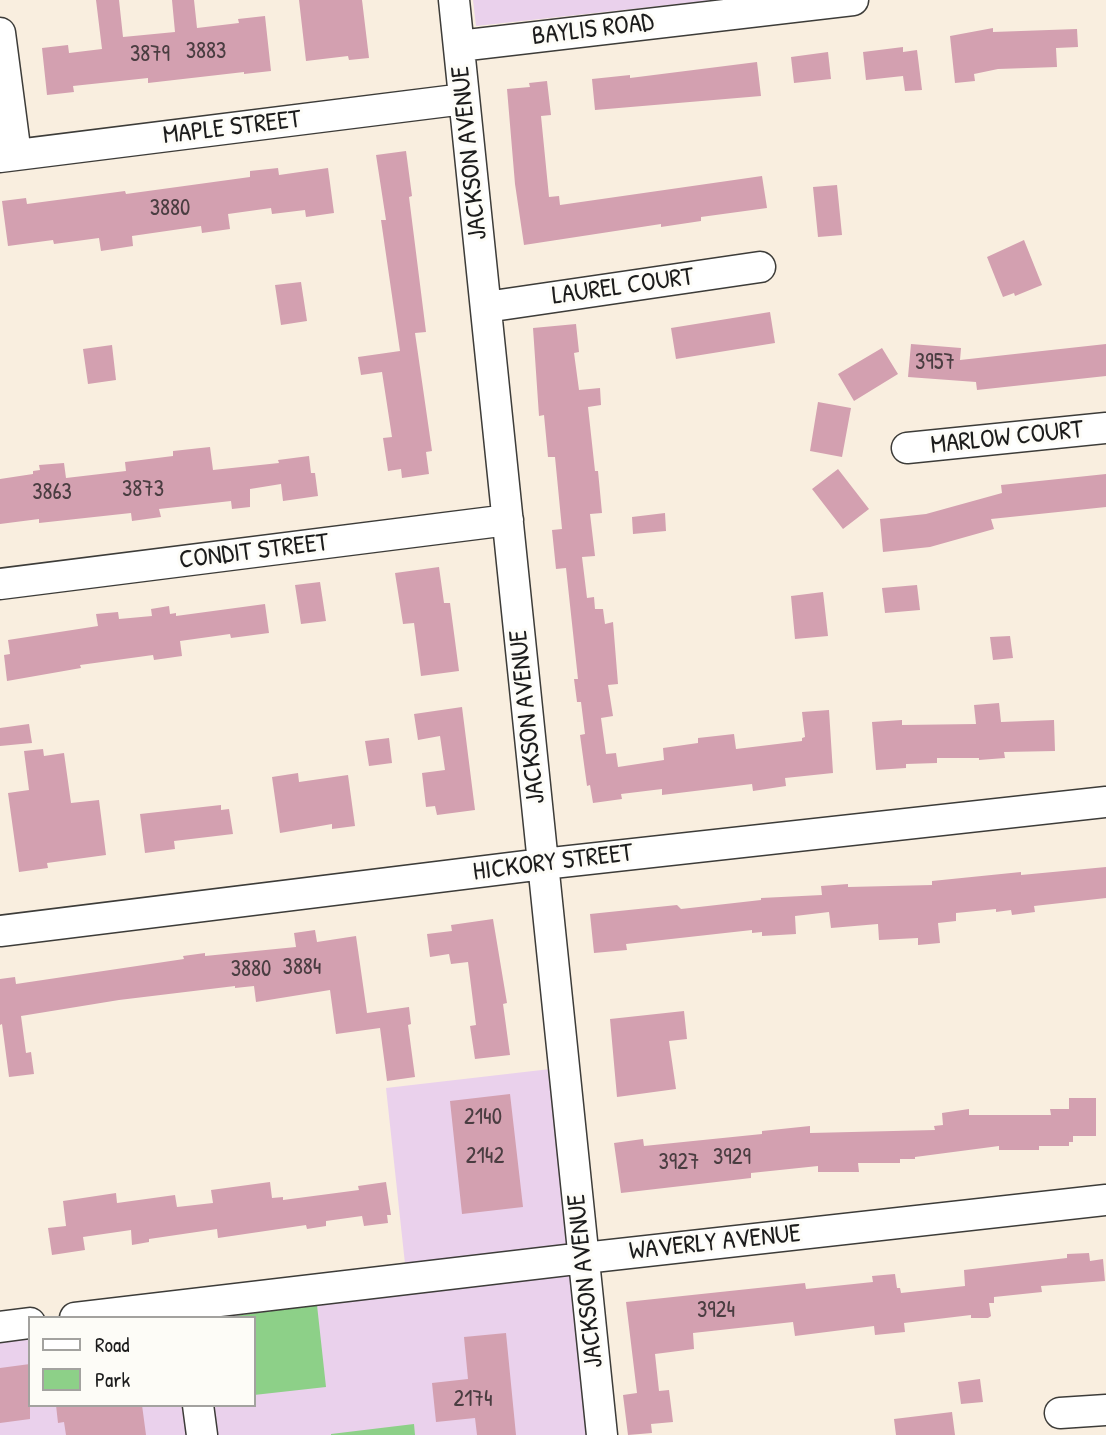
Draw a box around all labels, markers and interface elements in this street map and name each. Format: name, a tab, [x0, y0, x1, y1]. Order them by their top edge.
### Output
street label: BAYLIS ROAD	[530, 7, 656, 53]
house number: 3883	[186, 38, 226, 66]
house number: 3879	[130, 41, 170, 69]
street label: JACKSON AVENUE	[445, 64, 495, 242]
street label: MAPLE STREET	[161, 104, 303, 152]
house number: 3880	[150, 195, 190, 223]
street label: LAUREL COURT	[550, 262, 696, 312]
house number: 3957	[915, 349, 955, 377]
street label: MARLOW COURT	[929, 414, 1085, 462]
house number: 3873	[122, 476, 164, 504]
house number: 3863	[32, 479, 72, 507]
street label: CONDIT STREET	[178, 527, 330, 577]
street label: JACKSON AVENUE	[503, 628, 553, 806]
street label: HICKORY STREET	[471, 838, 635, 888]
house number: 3884	[283, 954, 321, 982]
house number: 3880	[231, 956, 271, 984]
house number: 2140	[464, 1104, 502, 1132]
house number: 2142	[466, 1143, 504, 1171]
house number: 3929	[713, 1144, 751, 1172]
house number: 3927	[659, 1149, 699, 1177]
street label: JACKSON AVENUE	[561, 1192, 611, 1370]
street label: WAVERLY AVENUE	[628, 1218, 802, 1268]
house number: 3924	[697, 1297, 735, 1325]
legend	[28, 1316, 256, 1407]
text: Road	[95, 1330, 129, 1359]
text: Park	[95, 1365, 130, 1394]
house number: 2174	[453, 1386, 493, 1414]

